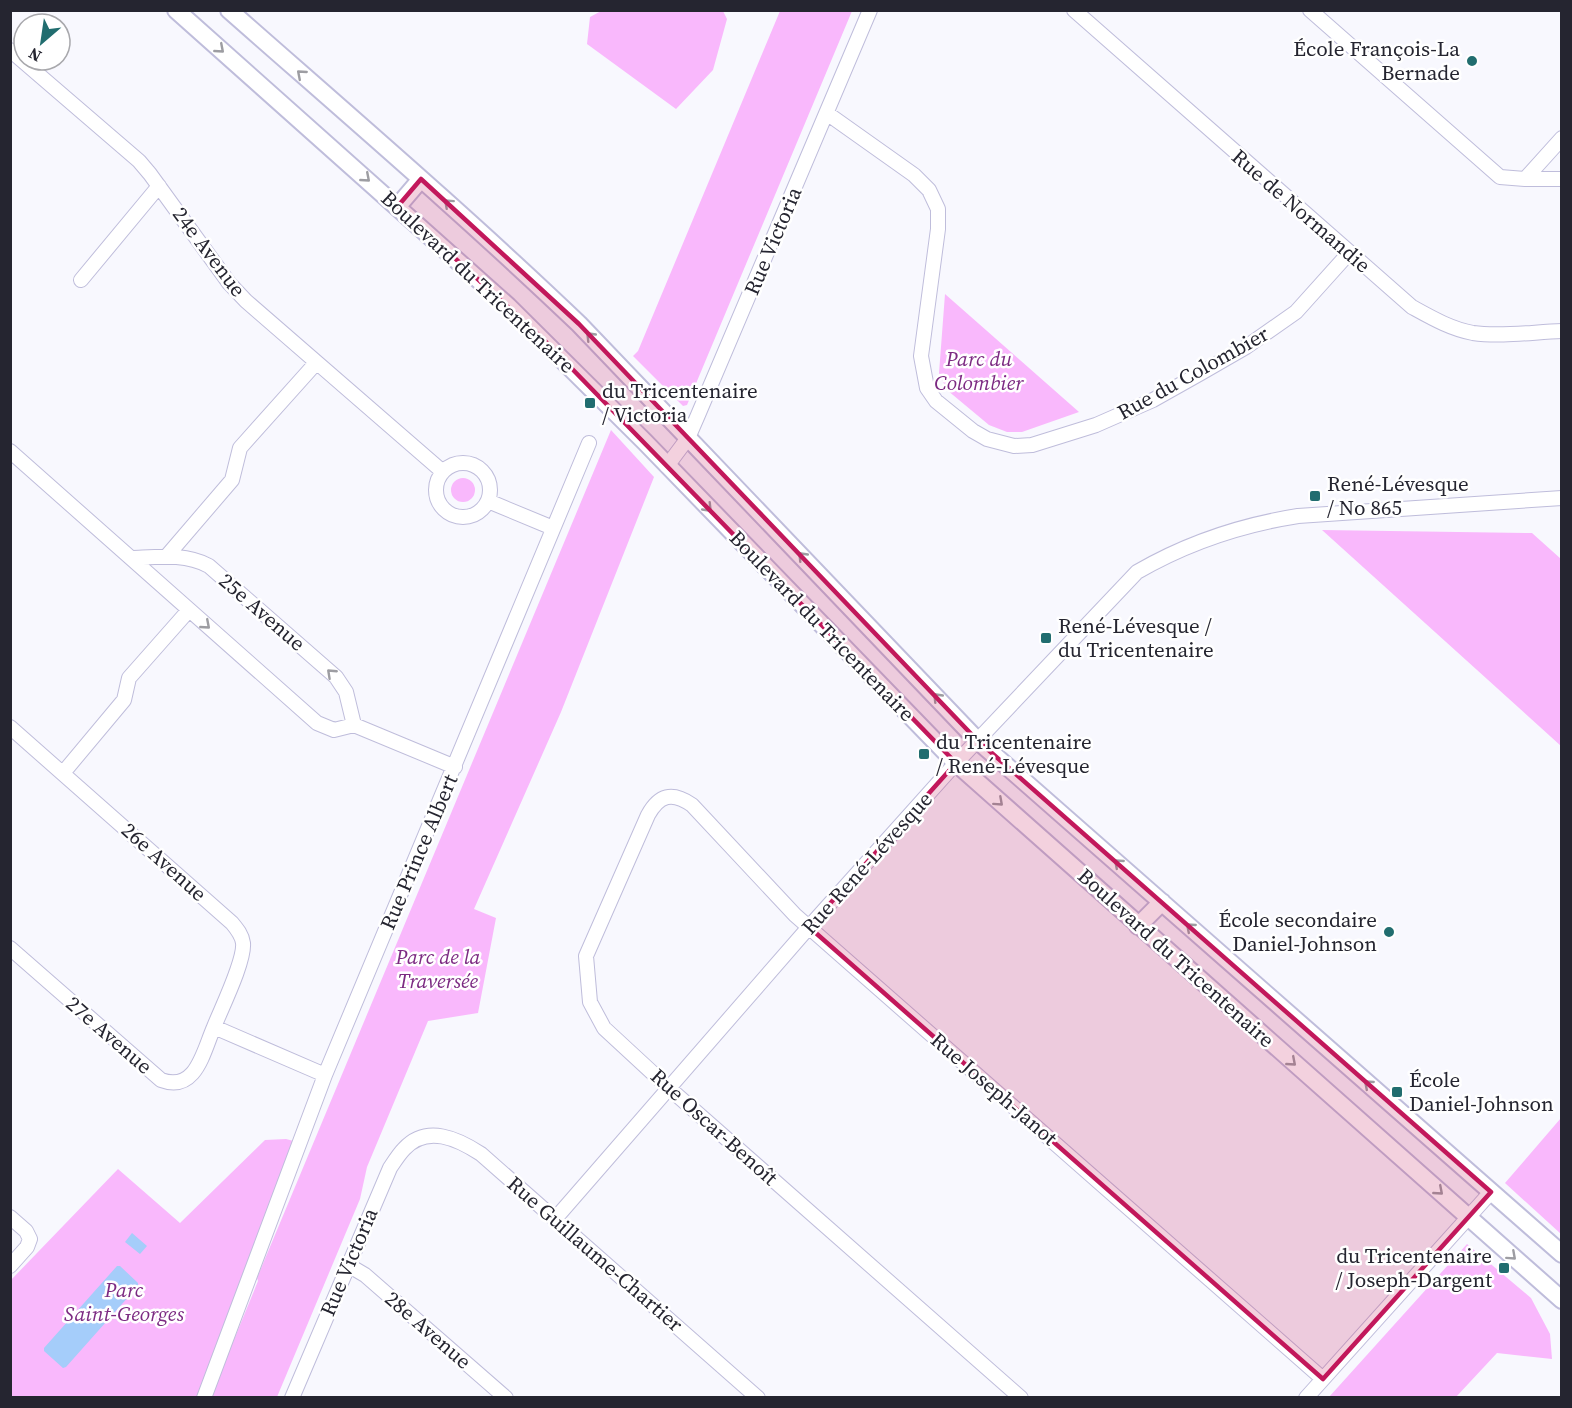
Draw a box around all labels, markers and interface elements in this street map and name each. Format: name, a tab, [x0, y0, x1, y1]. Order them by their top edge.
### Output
north arrow	[12, 12, 72, 72]
place label: École François-La Bernade	[1293, 34, 1460, 87]
one-way arrow	[213, 42, 224, 53]
text: N	[24, 43, 45, 68]
marker: École François-La Bernade	[1465, 54, 1479, 68]
one-way arrow	[297, 70, 308, 81]
street label: Rue de Normandie	[1226, 142, 1377, 279]
one-way arrow	[359, 171, 370, 182]
street label: Rue Victoria	[737, 182, 808, 299]
street label: Boulevard du Tricentenaire	[375, 184, 582, 379]
one-way arrow	[444, 199, 454, 210]
street label: 24e Avenue	[166, 201, 253, 303]
street label: Rue du Colombier	[1112, 319, 1274, 426]
one-way arrow	[586, 332, 597, 342]
park label: Parc du Colombier	[934, 344, 1024, 397]
place label: du Tricentenaire / Victoria	[602, 376, 758, 429]
marker: du Tricentenaire / Victoria	[583, 396, 597, 410]
place label: René-Lévesque / No 865	[1327, 469, 1469, 522]
marker: René-Lévesque / No 865	[1308, 489, 1322, 503]
one-way arrow	[701, 501, 712, 511]
street label: Boulevard du Tricentenaire	[723, 524, 922, 728]
one-way arrow	[798, 553, 809, 563]
street label: 25e Avenue	[213, 566, 312, 657]
place label: René-Lévesque / du Tricentenaire	[1058, 611, 1214, 664]
one-way arrow	[199, 618, 210, 629]
marker: René-Lévesque / du Tricentenaire	[1039, 631, 1053, 645]
one-way arrow	[328, 669, 338, 680]
one-way arrow	[933, 694, 944, 704]
place label: du Tricentenaire / René-Lévesque	[936, 727, 1092, 780]
marker: du Tricentenaire / René-Lévesque	[917, 747, 931, 761]
street label: Rue Prince Albert	[373, 770, 464, 934]
street label: Rue René-Lévesque	[795, 785, 939, 940]
one-way arrow	[993, 795, 1003, 806]
street label: 26e Avenue	[115, 816, 213, 908]
one-way arrow	[1114, 859, 1125, 870]
street label: Boulevard du Tricentenaire	[1072, 861, 1281, 1054]
place label: École secondaire Daniel-Johnson	[1219, 905, 1377, 958]
one-way arrow	[1186, 923, 1197, 934]
marker: École secondaire Daniel-Johnson	[1382, 925, 1396, 939]
park label: Parc de la Traversée	[395, 942, 481, 995]
street label: 27e Avenue	[60, 989, 159, 1080]
street label: Rue Joseph-Janot	[925, 1025, 1064, 1152]
one-way arrow	[1286, 1054, 1297, 1065]
street label: Rue Oscar-Benoît	[644, 1062, 784, 1192]
place label: École Daniel-Johnson	[1409, 1065, 1554, 1118]
one-way arrow	[1364, 1080, 1375, 1091]
marker: École Daniel-Johnson	[1390, 1085, 1404, 1099]
street label: Rue Guillaume-Chartier	[501, 1169, 690, 1338]
one-way arrow	[1432, 1184, 1442, 1195]
street label: Rue Victoria	[313, 1203, 384, 1320]
place label: du Tricentenaire / Joseph-Dargent	[1335, 1241, 1492, 1294]
one-way arrow	[1505, 1249, 1516, 1260]
marker: du Tricentenaire / Joseph-Dargent	[1497, 1261, 1511, 1275]
park label: Parc Saint-Georges	[64, 1275, 184, 1328]
street label: 28e Avenue	[379, 1284, 478, 1375]

